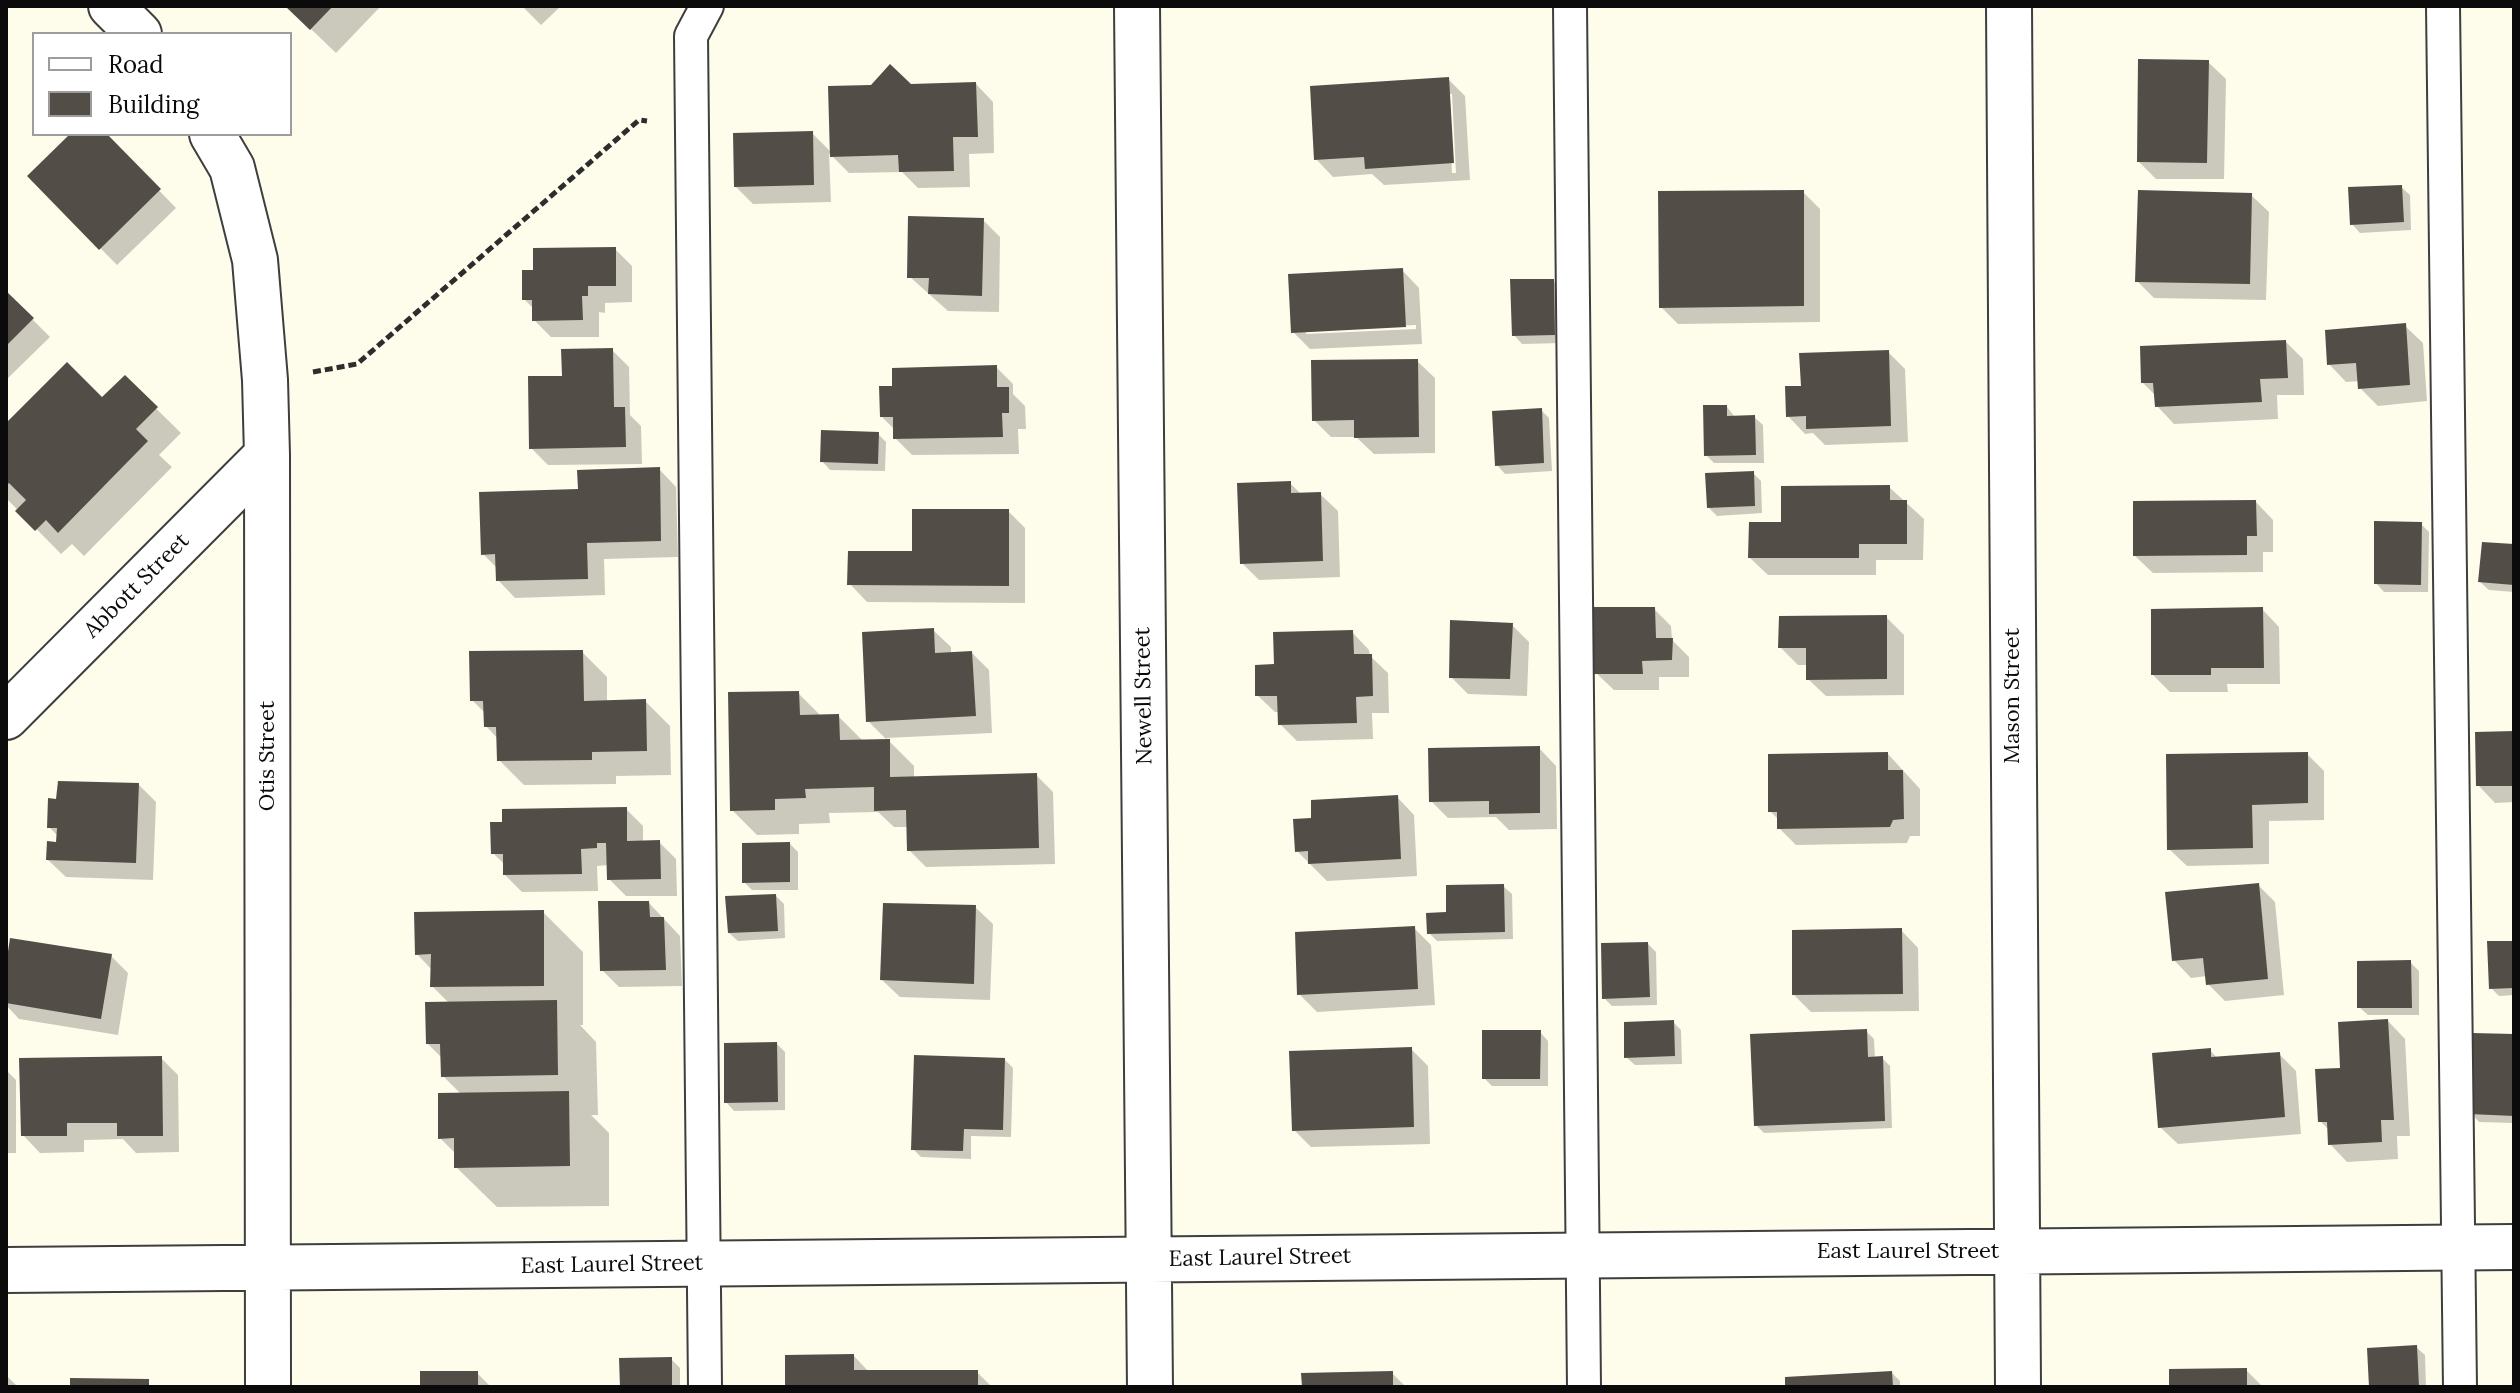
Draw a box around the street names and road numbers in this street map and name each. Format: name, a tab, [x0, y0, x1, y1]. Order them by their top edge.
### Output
street label: Abbott Street	[79, 528, 195, 644]
street label: Newell Street	[1130, 627, 1158, 765]
street label: Mason Street	[2000, 628, 2026, 764]
street label: Otis Street	[255, 701, 281, 811]
street label: East Laurel Street	[1817, 1239, 1999, 1265]
street label: East Laurel Street	[1169, 1243, 1351, 1273]
street label: East Laurel Street	[521, 1250, 703, 1280]

